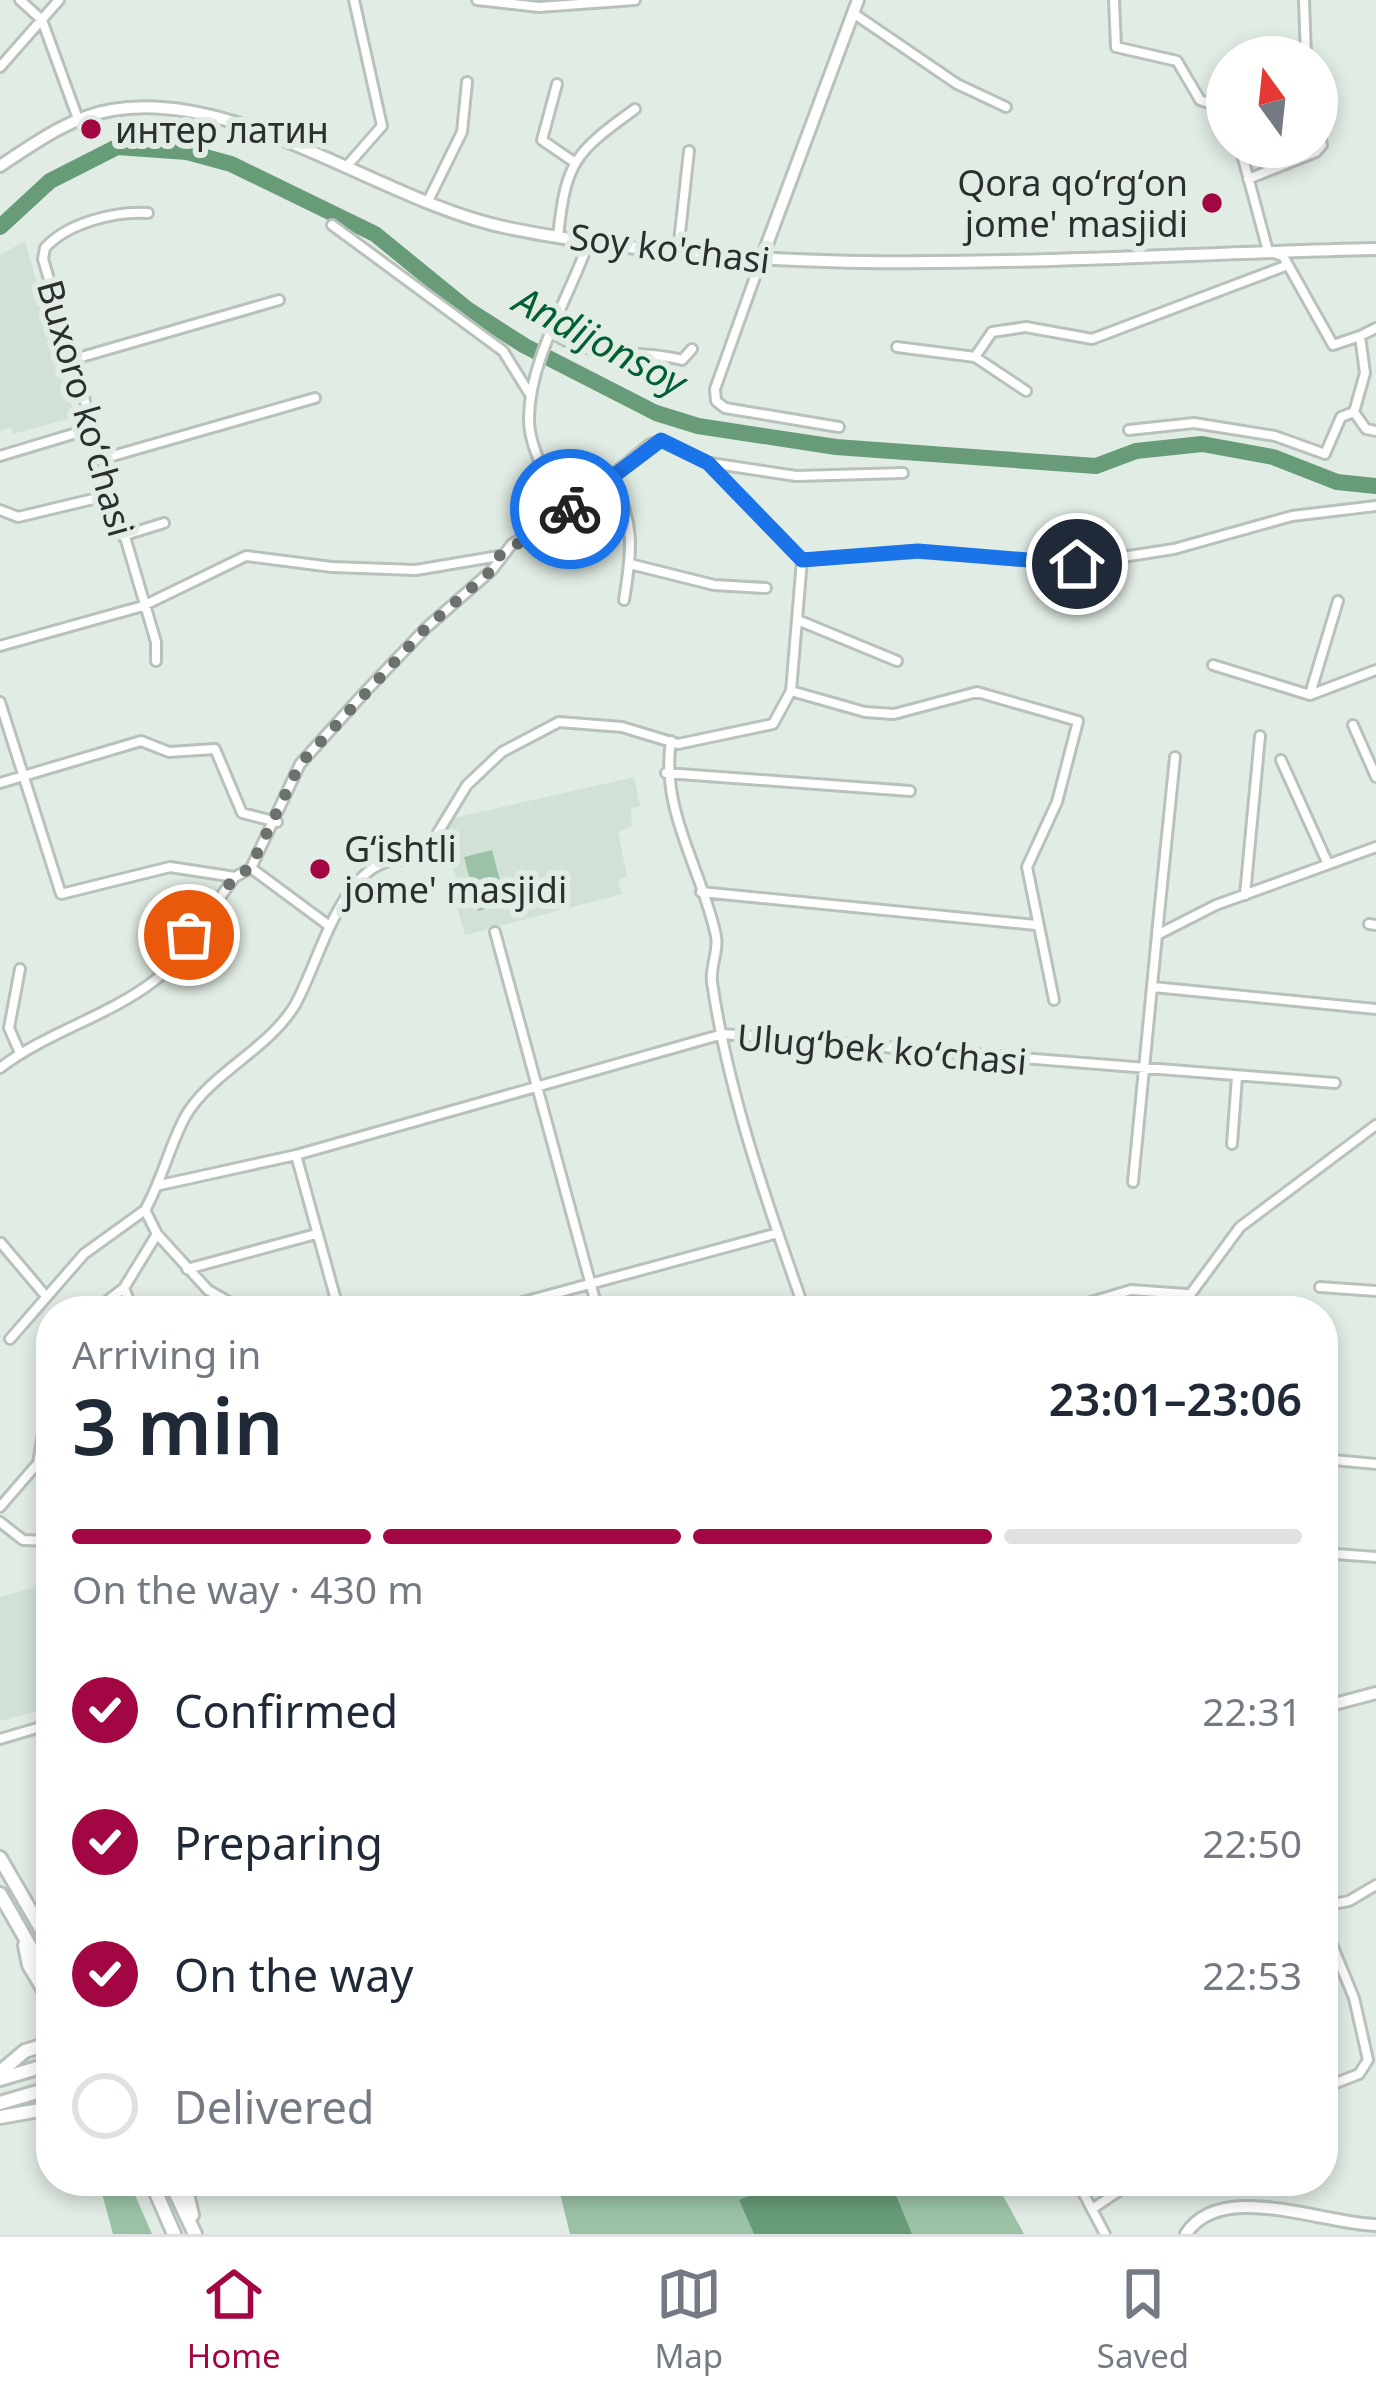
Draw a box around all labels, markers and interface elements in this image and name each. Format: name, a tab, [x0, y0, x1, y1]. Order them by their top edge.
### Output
north arrow	[1206, 36, 1338, 168]
map controls	[1206, 36, 1338, 168]
place label: интер латин	[115, 105, 329, 154]
marker: интер латин	[78, 116, 104, 142]
place label: Qora qoʻrgʻon jome' masjidi	[957, 158, 1188, 248]
marker: Qora qoʻrgʻon jome' masjidi	[1199, 190, 1225, 216]
street label: Soy ko'chasi	[567, 211, 773, 285]
water label: Andijonsoy	[503, 271, 699, 409]
street label: Buxoro koʻchasi	[26, 274, 146, 542]
courier	[510, 449, 630, 569]
icon: bike	[537, 476, 603, 542]
pin	[1026, 513, 1128, 615]
icon: home	[1044, 531, 1110, 597]
place label: Gʻishtli jome' masjidi	[342, 824, 567, 914]
marker: Gʻishtli jome' masjidi	[307, 856, 333, 882]
pin	[138, 884, 240, 986]
icon: bag	[156, 902, 222, 968]
street label: Ulugʻbek koʻchasi	[735, 1012, 1029, 1086]
text: Arriving in	[72, 1327, 261, 1380]
text: 23:01–23:06	[1049, 1368, 1302, 1429]
text: 3 min	[72, 1372, 284, 1478]
text: On the way · 430 m	[72, 1562, 424, 1615]
icon: check	[72, 1677, 138, 1743]
text: Confirmed	[174, 1680, 398, 1741]
text: 22:31	[1202, 1684, 1302, 1737]
icon: check	[72, 1809, 138, 1875]
text: Preparing	[174, 1812, 383, 1873]
text: 22:50	[1202, 1816, 1302, 1869]
icon: check	[72, 1941, 138, 2007]
text: On the way	[174, 1944, 413, 2005]
text: 22:53	[1202, 1948, 1302, 2001]
text: Delivered	[174, 2076, 374, 2137]
tab: Home	[187, 2261, 281, 2378]
tab: Map	[654, 2261, 723, 2378]
tab: Saved	[1097, 2261, 1189, 2378]

